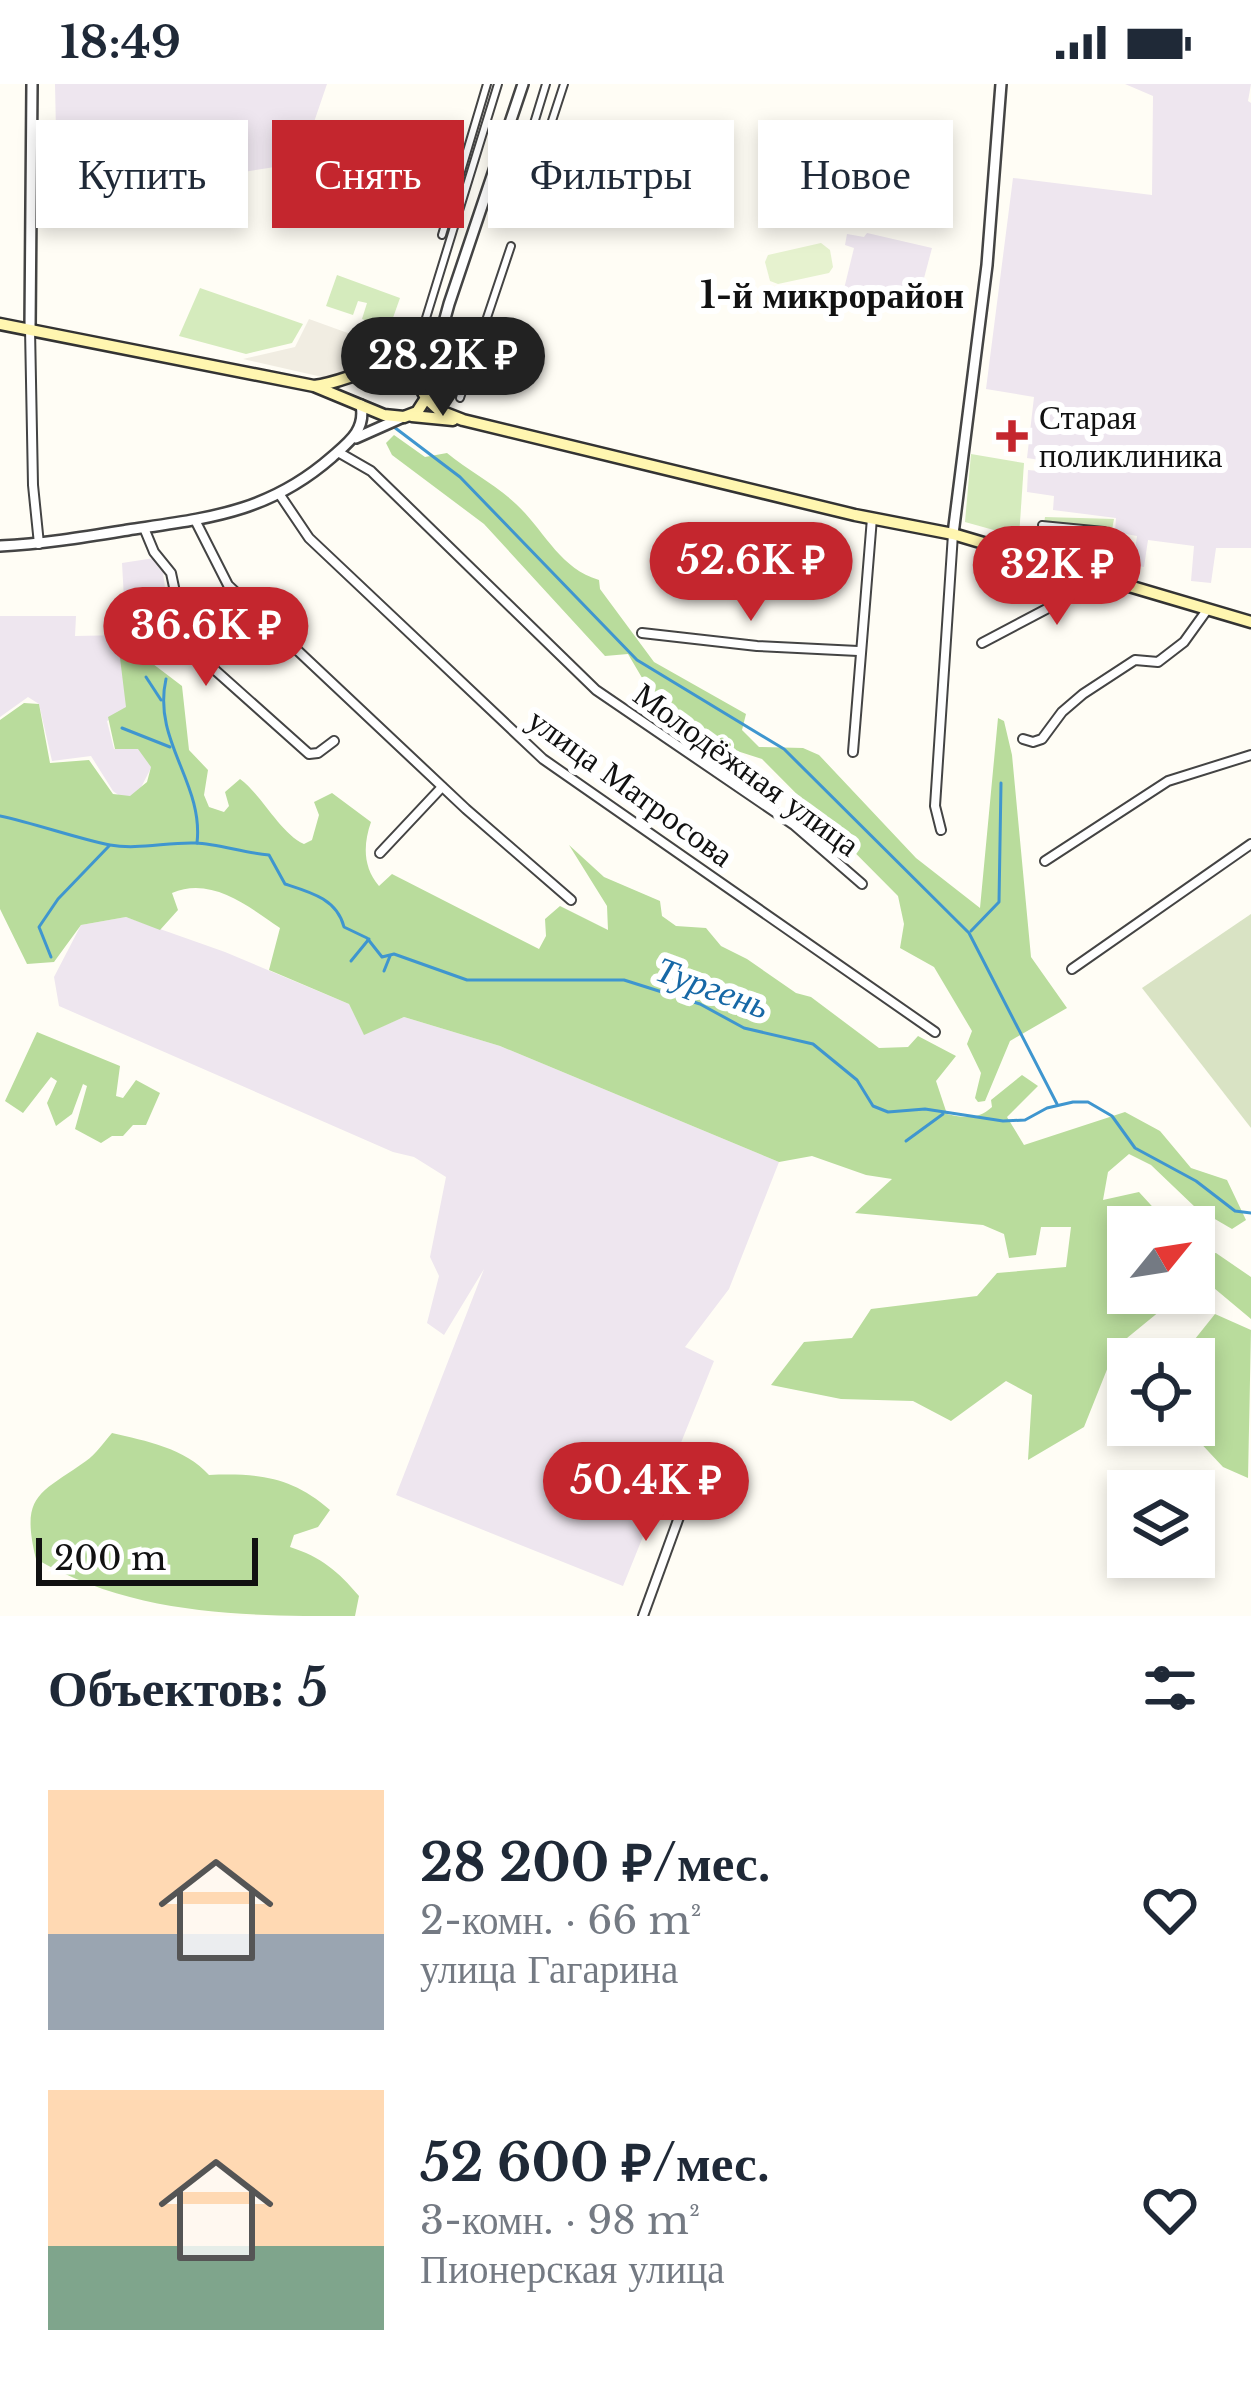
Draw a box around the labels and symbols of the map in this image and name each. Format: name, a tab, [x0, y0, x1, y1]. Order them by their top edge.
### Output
district label: 1-й микрорайон	[700, 273, 964, 318]
pin: 28.2K ₽	[332, 317, 554, 419]
place label: Старая поликлиника	[1039, 397, 1223, 476]
marker: Старая поликлиника	[996, 420, 1028, 452]
pin: 52.6K ₽	[640, 522, 862, 624]
pin: 32K ₽	[973, 526, 1141, 628]
pin: 36.6K ₽	[95, 587, 317, 689]
street label: Молодёжная улица	[626, 674, 868, 865]
street label: улица Матросова	[520, 699, 742, 876]
water label: Тургень	[650, 946, 775, 1029]
north arrow	[1107, 1206, 1215, 1314]
pin: 50.4K ₽	[535, 1442, 757, 1544]
scale bar	[36, 1532, 258, 1585]

